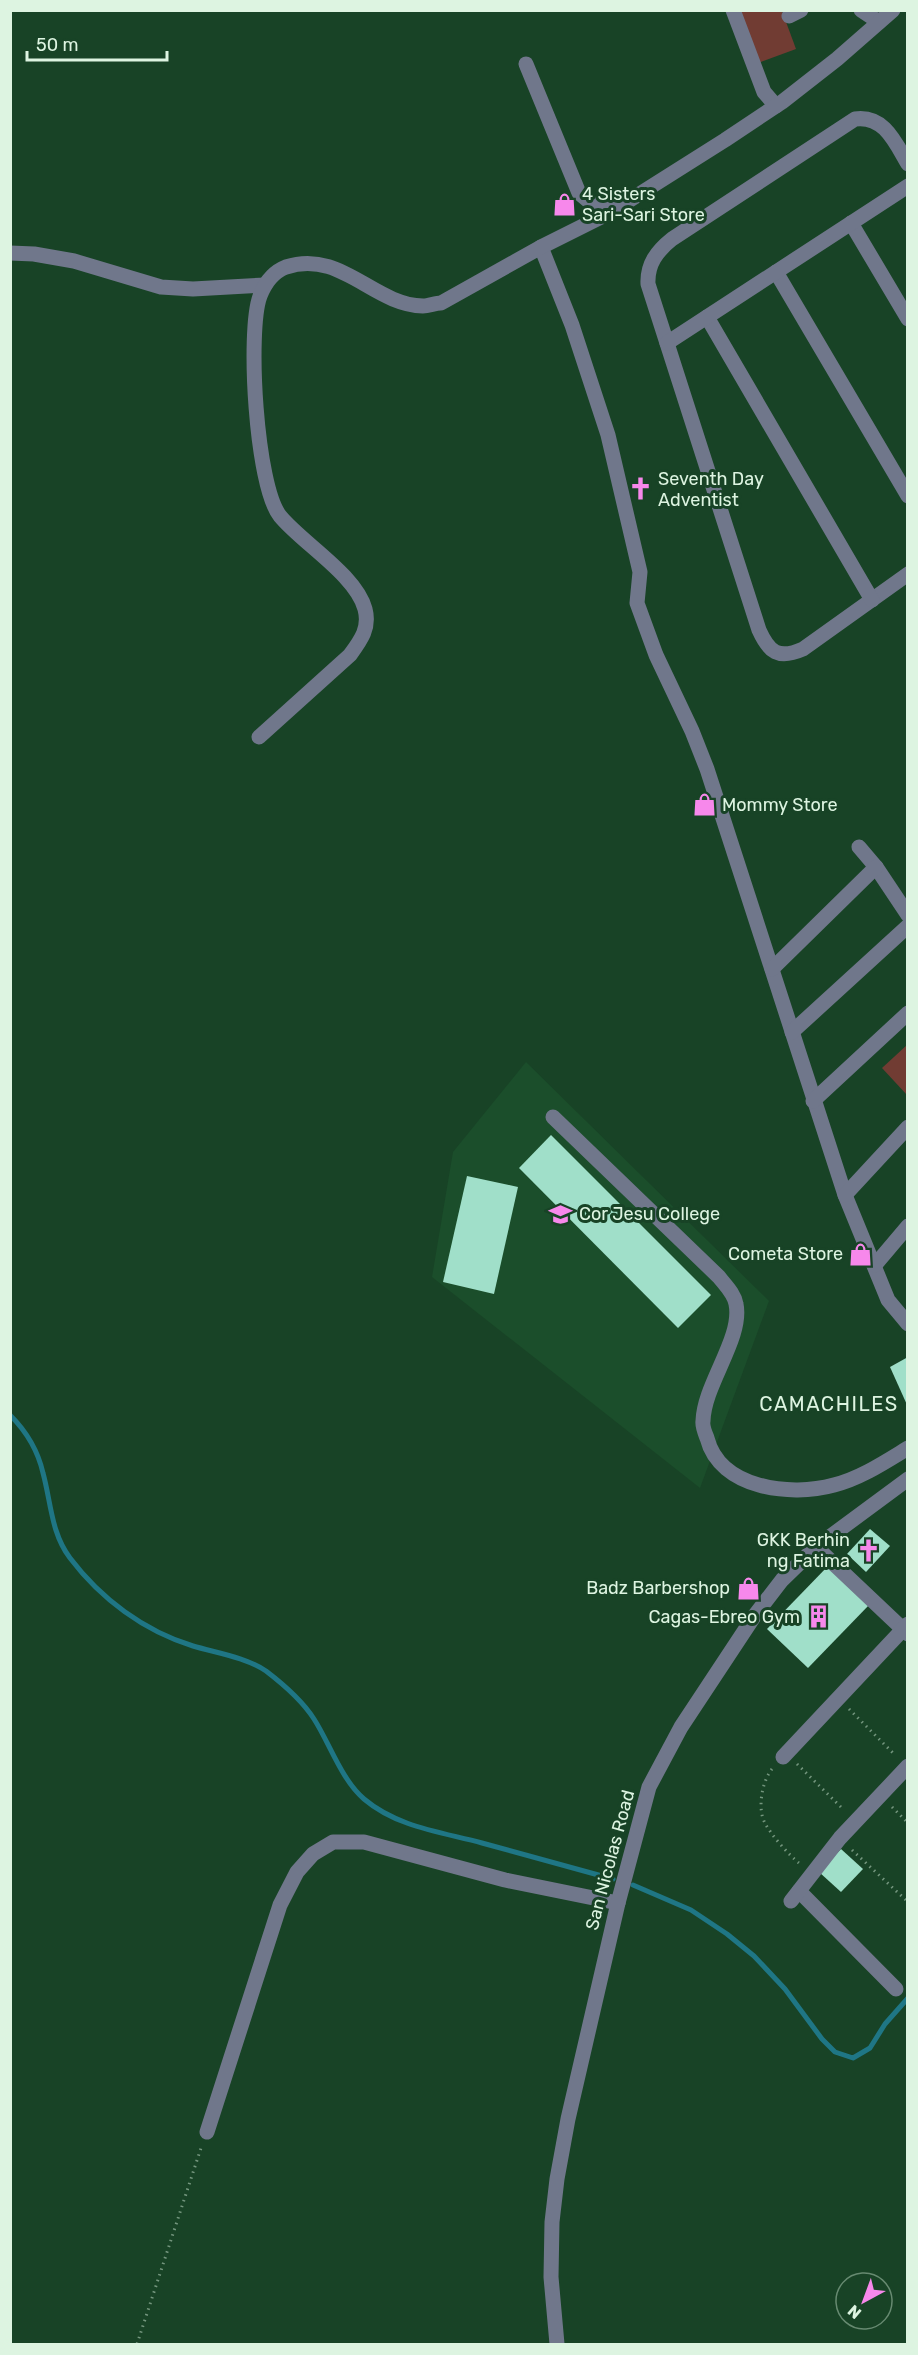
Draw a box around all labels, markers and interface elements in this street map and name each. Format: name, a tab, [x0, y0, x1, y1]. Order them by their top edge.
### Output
scale bar	[27, 24, 166, 62]
text: 50 m	[36, 34, 79, 56]
place label: 4 Sisters Sari-Sari Store	[582, 183, 705, 226]
shop icon: 4 Sisters Sari-Sari Store	[551, 191, 577, 217]
place label: Seventh Day Adventist	[658, 468, 764, 511]
church icon: Seventh Day Adventist	[627, 476, 653, 502]
shop icon: Mommy Store	[691, 792, 717, 818]
place label: Mommy Store	[722, 794, 838, 816]
school or university icon: Cor Jesu College	[548, 1201, 574, 1227]
place label: Cor Jesu College	[579, 1203, 720, 1225]
shop icon: Cometa Store	[848, 1241, 874, 1267]
place label: Cometa Store	[728, 1243, 843, 1265]
district label: CAMACHILES	[759, 1392, 899, 1416]
place label: GKK Berhin ng Fatima	[757, 1529, 850, 1572]
church icon: GKK Berhin ng Fatima	[855, 1537, 881, 1563]
shop icon: Badz Barbershop	[735, 1575, 761, 1601]
place label: Badz Barbershop	[586, 1577, 730, 1599]
building icon: Cagas-Ebreo Gym	[805, 1604, 831, 1630]
place label: Cagas-Ebreo Gym	[649, 1606, 800, 1628]
street label: San Nicolas Road	[581, 1788, 639, 1932]
north arrow	[834, 2271, 894, 2331]
text: N	[844, 2301, 865, 2323]

